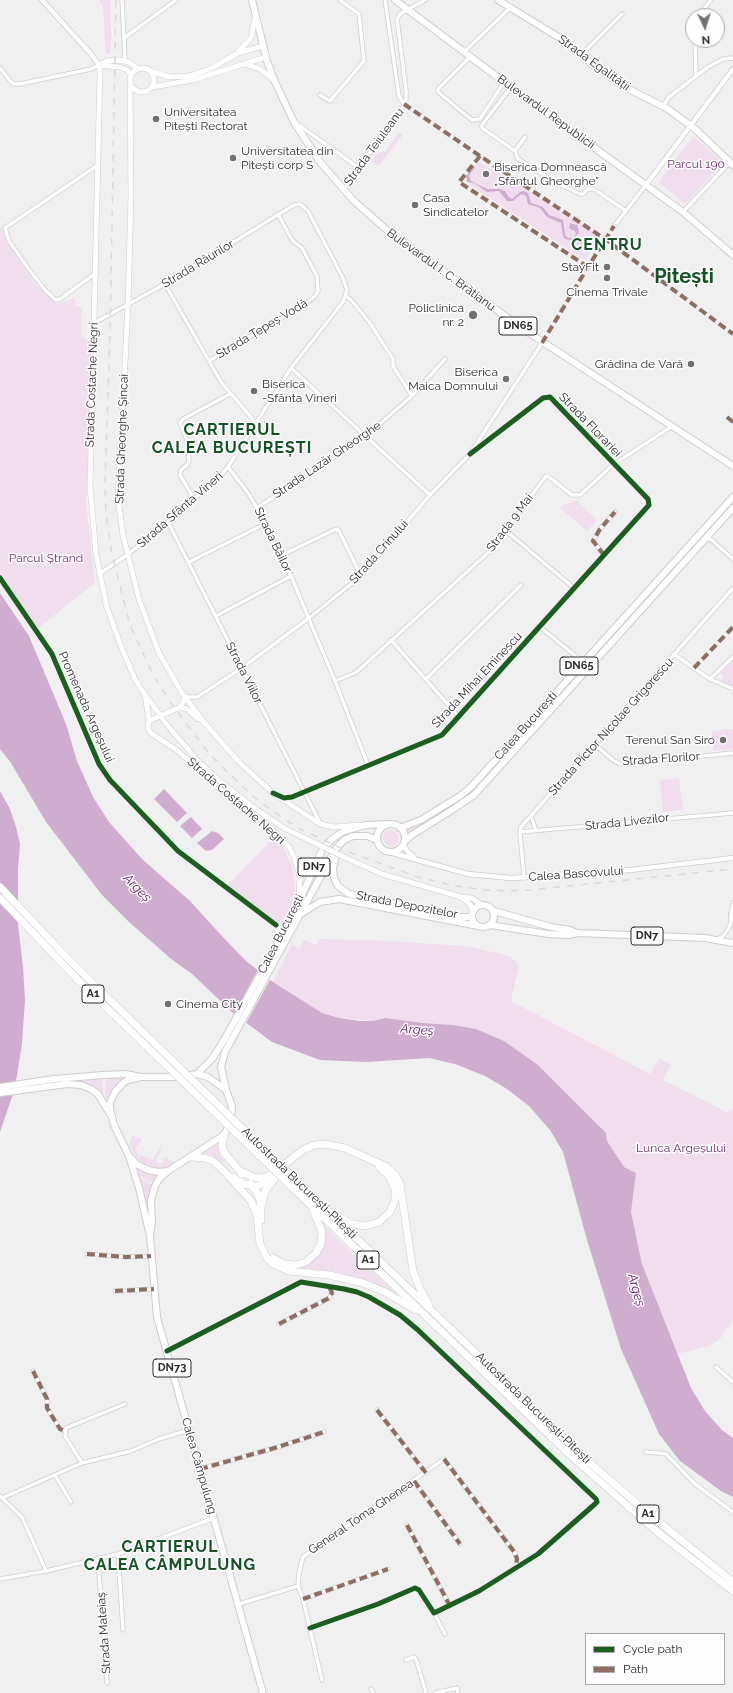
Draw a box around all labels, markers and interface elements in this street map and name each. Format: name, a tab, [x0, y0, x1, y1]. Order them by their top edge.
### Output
north arrow	[685, 8, 725, 48]
street label: Strada Egalității	[555, 32, 633, 94]
text: N	[701, 33, 710, 46]
street label: Bulevardul Republicii	[494, 72, 598, 152]
place label: Universitatea Pitești Rectorat	[164, 105, 248, 133]
street label: Strada Teiuleanu	[341, 105, 407, 189]
marker: Universitatea Pitești Rectorat	[151, 114, 161, 124]
place label: Universitatea din Pitești corp S	[241, 144, 334, 172]
marker: Universitatea din Pitești corp S	[228, 153, 238, 163]
park label: Parcul 190	[667, 157, 725, 171]
place label: Biserica Domnească „Sfântul Gheorghe”	[494, 160, 607, 188]
marker: Biserica Domnească „Sfântul Gheorghe”	[481, 169, 491, 179]
place label: Casa Sindicatelor	[423, 191, 489, 219]
marker: Casa Sindicatelor	[410, 200, 420, 210]
street label: Bulevardul I. C. Brătianu	[384, 226, 498, 314]
district label: CENTRU	[571, 235, 643, 255]
street label: Strada Râurilor	[159, 237, 237, 291]
place label: StayFit	[561, 260, 599, 274]
marker: StayFit	[602, 262, 612, 272]
district label: Pitești	[654, 265, 714, 289]
marker: Cinema Trivale	[602, 273, 612, 283]
place label: Cinema Trivale	[566, 285, 648, 299]
street label: Strada Țepeș Vodă	[214, 296, 310, 362]
place label: Policlinica nr. 2	[408, 301, 464, 329]
marker: Policlinica nr. 2	[467, 309, 479, 321]
road number: DN65	[499, 317, 537, 335]
street label: Strada Costache Negri	[83, 322, 101, 448]
place label: Grădina de Vară	[595, 357, 683, 371]
marker: Grădina de Vară	[686, 359, 696, 369]
place label: Biserica Maica Domnului	[408, 365, 498, 393]
street label: Strada Gheorghe Șincai	[113, 374, 131, 504]
marker: Biserica Maica Domnului	[501, 374, 511, 384]
place label: Biserica -Sfânta Vineri	[262, 377, 337, 405]
marker: Biserica -Sfânta Vineri	[249, 386, 259, 396]
street label: Strada Florariei	[556, 390, 624, 460]
street label: Strada Lazăr Gheorghe	[270, 418, 384, 502]
district label: CARTIERUL CALEA BUCUREȘTI	[152, 420, 312, 458]
street label: Strada Sfânta Vineri	[134, 469, 226, 551]
street label: Strada 9 Mai	[484, 491, 536, 555]
street label: Strada Băilor	[251, 505, 295, 575]
street label: Strada Crinului	[346, 517, 412, 587]
park label: Parcul Ștrand	[9, 551, 83, 565]
street label: Strada Mihai Eminescu	[429, 629, 525, 731]
street label: Strada Viilor	[222, 640, 266, 706]
street label: Promenada Argeșului	[55, 649, 117, 765]
street label: Strada Pictor Nicolae Grigorescu	[545, 655, 677, 799]
road number: DN65	[560, 657, 598, 675]
street label: Calea București	[492, 689, 560, 763]
place label: Terenul San Siro	[626, 733, 715, 747]
marker: Terenul San Siro	[718, 735, 728, 745]
street label: Strada Florilor	[622, 749, 700, 769]
street label: Strada Costache Negri	[184, 755, 288, 847]
street label: Strada Livezilor	[584, 810, 670, 834]
road number: DN7	[298, 858, 330, 876]
street label: Calea Bascovului	[528, 864, 624, 884]
water label: Argeș	[120, 871, 154, 905]
street label: Strada Depozitelor	[355, 888, 459, 922]
street label: Calea București	[255, 892, 307, 976]
road number: DN7	[631, 927, 663, 945]
road number: A1	[82, 985, 104, 1003]
place label: Cinema City	[176, 997, 243, 1011]
marker: Cinema City	[163, 999, 173, 1009]
water label: Argeș	[400, 1021, 434, 1039]
street label: Autostrada București-Pitești	[238, 1124, 360, 1242]
park label: Lunca Argeșului	[636, 1141, 726, 1155]
road number: A1	[357, 1251, 379, 1269]
water label: Argeș	[624, 1272, 648, 1308]
street label: Autostrada București-Pitești	[472, 1349, 594, 1467]
road number: DN73	[153, 1359, 191, 1377]
street label: Calea Câmpulung	[178, 1416, 220, 1516]
street label: General Toma Ghenea	[306, 1476, 416, 1558]
road number: A1	[637, 1505, 659, 1523]
district label: CARTIERUL CALEA CÂMPULUNG	[84, 1537, 256, 1575]
street label: Strada Mateiaș	[94, 1592, 114, 1674]
legend	[585, 1633, 725, 1685]
text: Cycle path	[623, 1642, 682, 1656]
text: Path	[623, 1662, 648, 1676]

